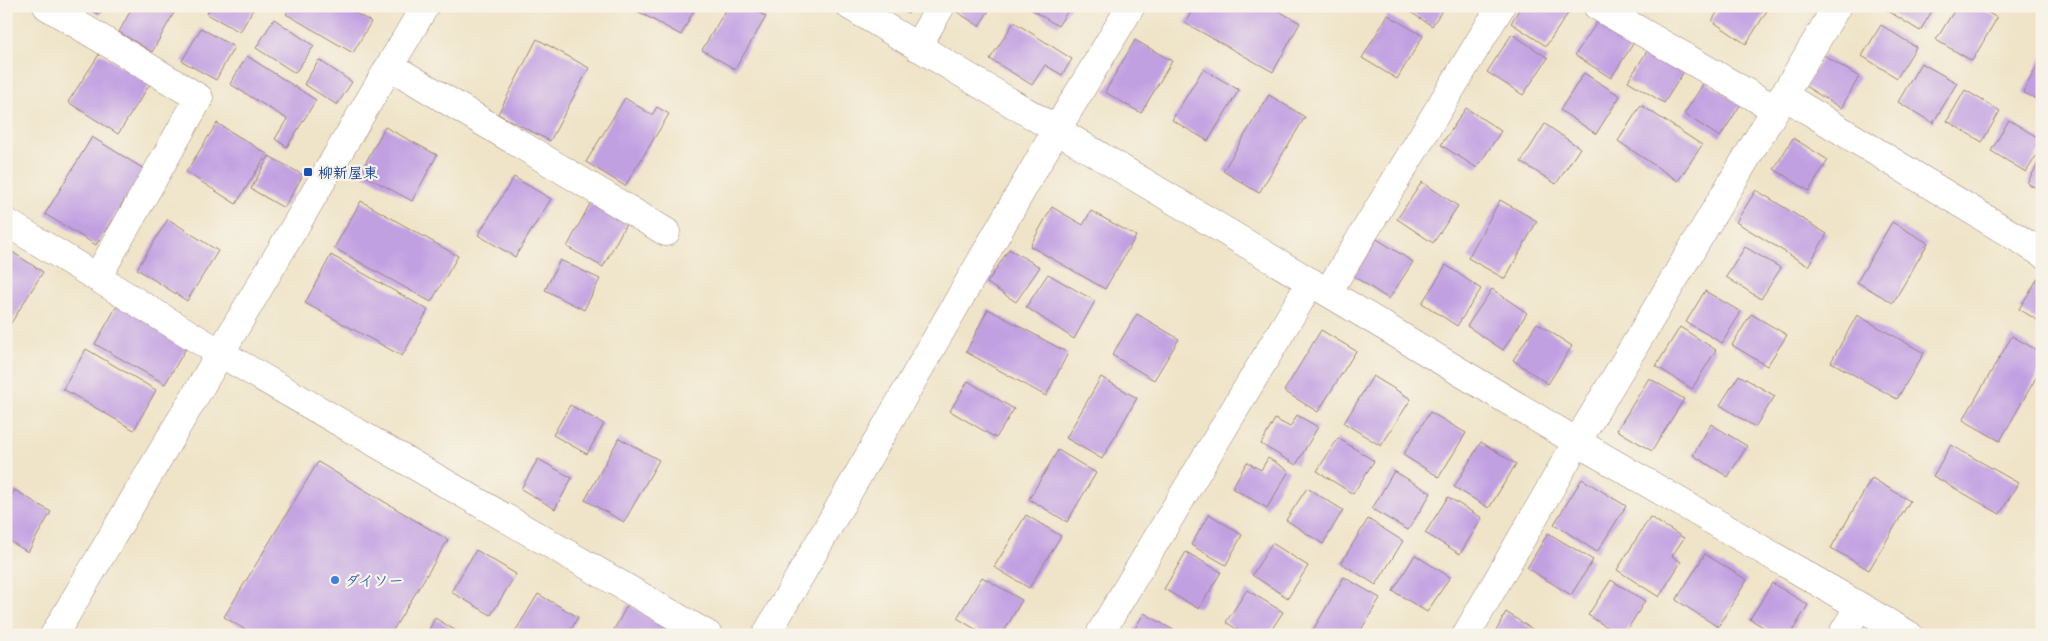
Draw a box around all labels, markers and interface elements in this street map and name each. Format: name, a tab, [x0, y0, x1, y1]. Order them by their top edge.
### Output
place label: 柳新屋東	[318, 163, 378, 182]
marker: 柳新屋東	[302, 166, 314, 178]
place label: ダイソー	[345, 571, 404, 590]
marker: ダイソー	[329, 574, 341, 586]

